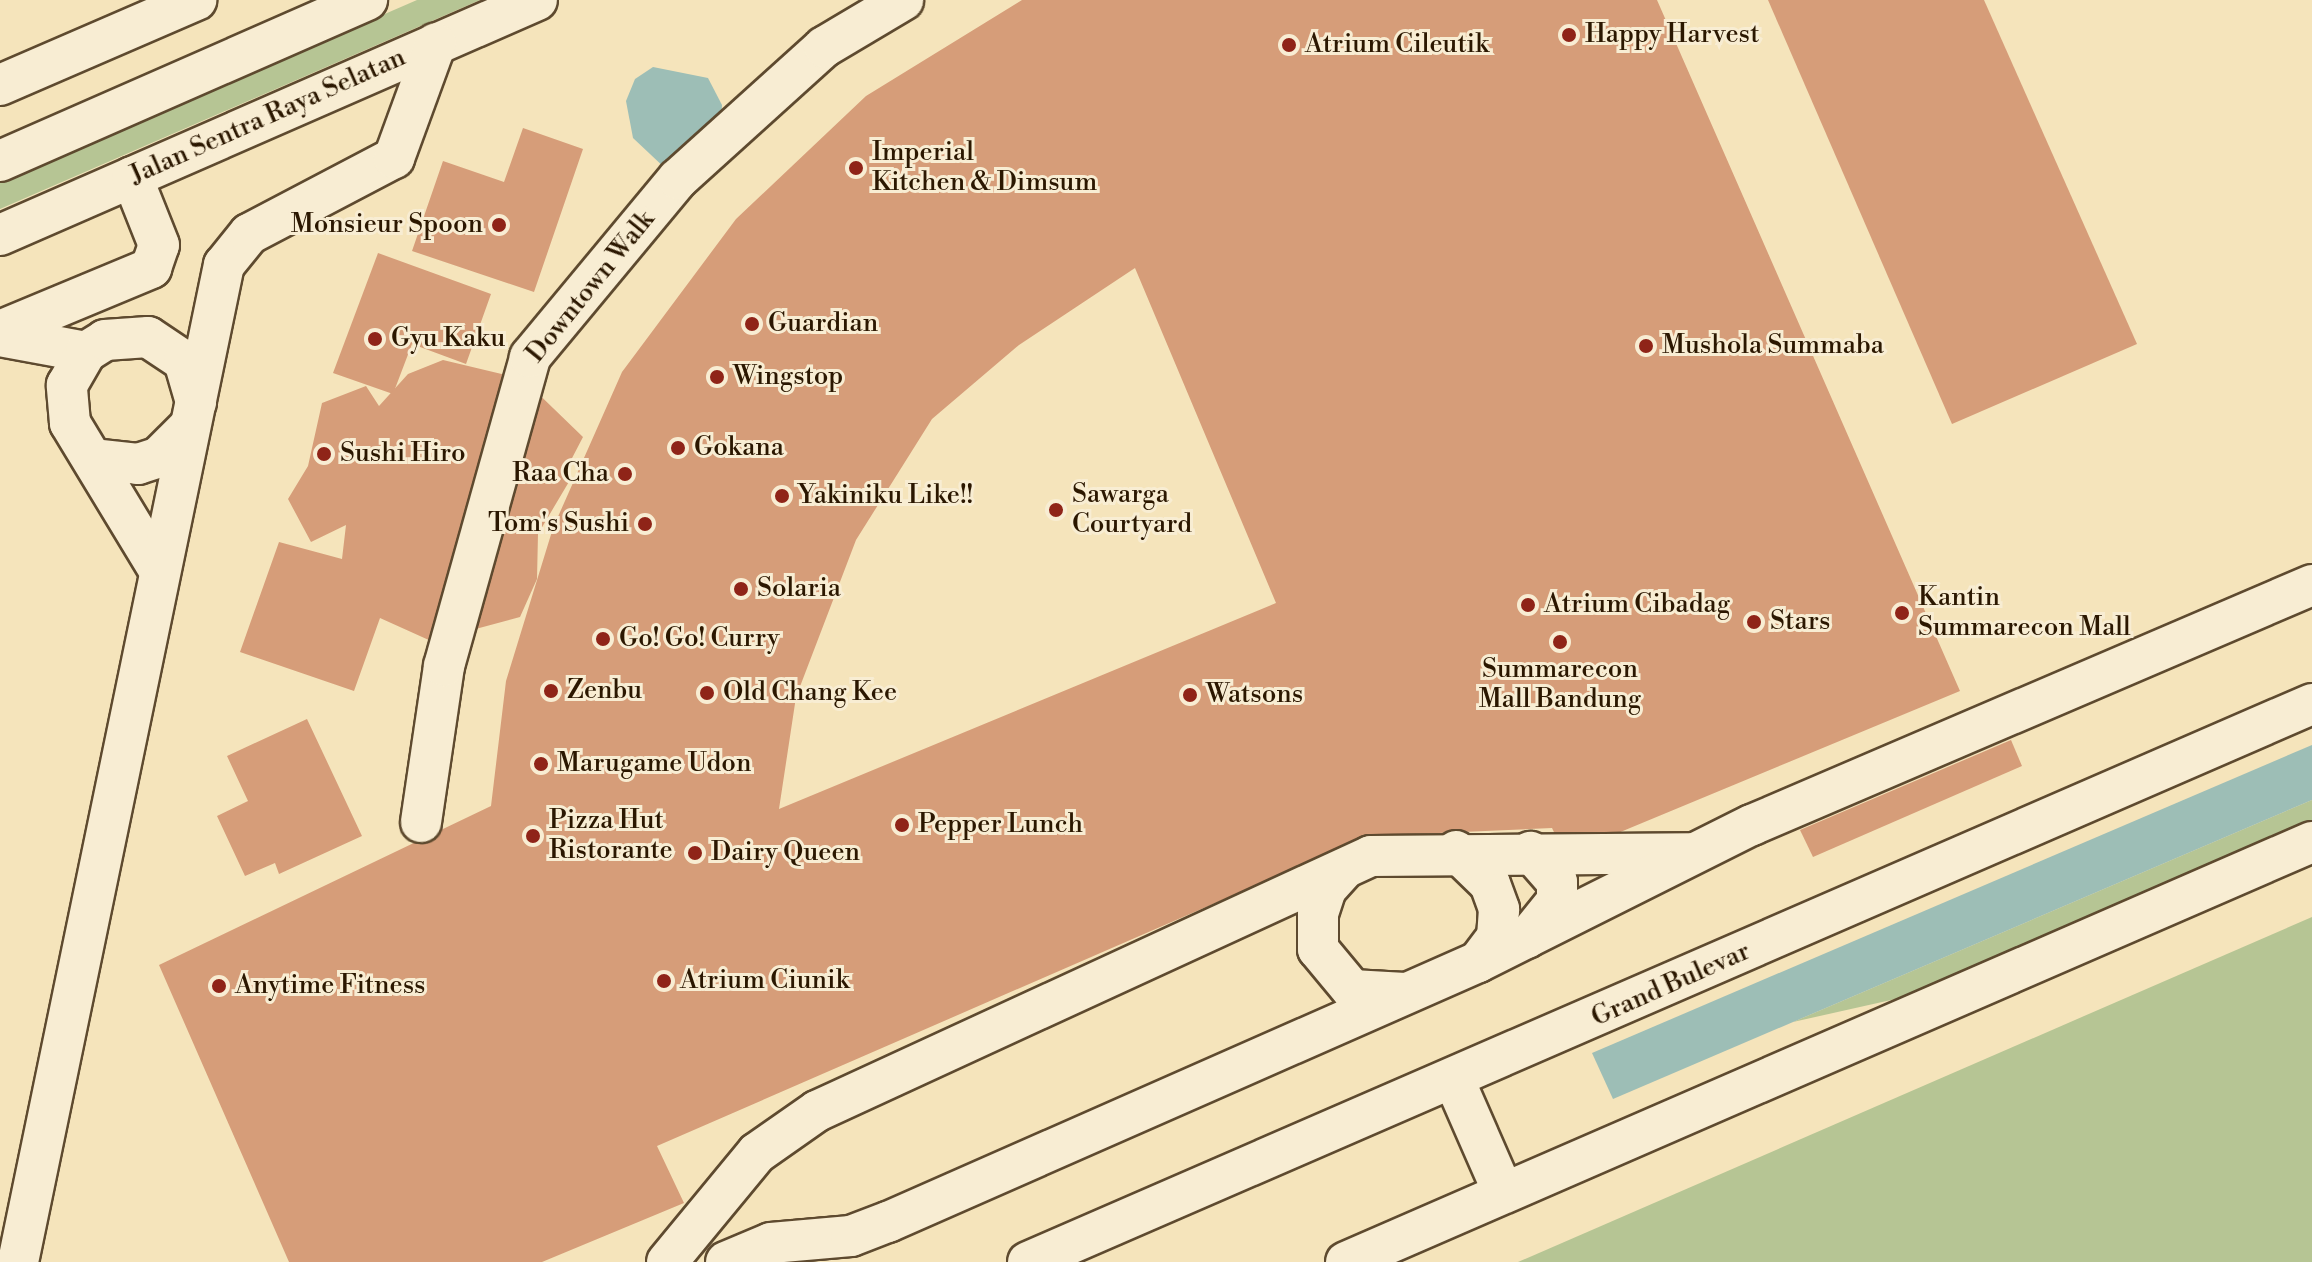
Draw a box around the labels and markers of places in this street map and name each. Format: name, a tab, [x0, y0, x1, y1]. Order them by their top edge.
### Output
place label: Happy Harvest	[1585, 19, 1759, 51]
marker: Happy Harvest	[1560, 26, 1578, 44]
place label: Atrium Cileutik	[1305, 29, 1489, 61]
marker: Atrium Cileutik	[1280, 36, 1298, 54]
place label: Imperial Kitchen & Dimsum	[872, 137, 1097, 198]
marker: Imperial Kitchen & Dimsum	[847, 159, 865, 177]
place label: Monsieur Spoon	[291, 209, 483, 241]
marker: Monsieur Spoon	[490, 216, 508, 234]
place label: Guardian	[768, 308, 878, 340]
marker: Guardian	[743, 315, 761, 333]
place label: Gyu Kaku	[391, 323, 505, 355]
marker: Gyu Kaku	[366, 330, 384, 348]
place label: Mushola Summaba	[1662, 330, 1884, 362]
marker: Mushola Summaba	[1637, 337, 1655, 355]
place label: Wingstop	[733, 361, 843, 393]
marker: Wingstop	[708, 368, 726, 386]
place label: Gokana	[694, 432, 784, 464]
place label: Sushi Hiro	[340, 438, 466, 470]
marker: Gokana	[669, 439, 687, 457]
marker: Sushi Hiro	[315, 445, 333, 463]
place label: Raa Cha	[512, 458, 609, 490]
marker: Raa Cha	[616, 465, 634, 483]
place label: Sawarga Courtyard	[1072, 479, 1192, 540]
place label: Yakiniku Like!!	[798, 480, 973, 512]
marker: Yakiniku Like!!	[773, 487, 791, 505]
marker: Sawarga Courtyard	[1047, 501, 1065, 519]
place label: Tom's Sushi	[488, 508, 629, 540]
marker: Tom's Sushi	[636, 515, 654, 533]
place label: Solaria	[757, 573, 841, 605]
marker: Solaria	[732, 580, 750, 598]
place label: Kantin Summarecon Mall	[1918, 582, 2131, 644]
place label: Atrium Cibadag	[1544, 589, 1730, 621]
marker: Atrium Cibadag	[1519, 596, 1537, 614]
marker: Kantin Summarecon Mall	[1893, 604, 1911, 622]
place label: Stars	[1770, 606, 1830, 638]
marker: Stars	[1745, 613, 1763, 631]
place label: Go! Go! Curry	[619, 623, 780, 655]
marker: Go! Go! Curry	[594, 630, 612, 648]
marker: Summarecon Mall Bandung	[1551, 633, 1569, 651]
place label: Summarecon Mall Bandung	[1479, 654, 1641, 716]
place label: Zenbu	[567, 675, 642, 707]
place label: Old Chang Kee	[723, 677, 897, 709]
place label: Watsons	[1206, 679, 1303, 711]
marker: Zenbu	[542, 682, 560, 700]
marker: Old Chang Kee	[698, 684, 716, 702]
marker: Watsons	[1181, 686, 1199, 704]
place label: Marugame Udon	[557, 748, 751, 780]
marker: Marugame Udon	[532, 755, 550, 773]
place label: Pizza Hut Ristorante	[549, 805, 673, 866]
place label: Pepper Lunch	[918, 809, 1083, 841]
marker: Pepper Lunch	[893, 816, 911, 834]
marker: Pizza Hut Ristorante	[524, 827, 542, 845]
place label: Dairy Queen	[711, 837, 860, 869]
marker: Dairy Queen	[686, 844, 704, 862]
place label: Atrium Ciunik	[680, 965, 849, 997]
place label: Anytime Fitness	[235, 970, 425, 1002]
marker: Atrium Ciunik	[655, 972, 673, 990]
marker: Anytime Fitness	[210, 977, 228, 995]

